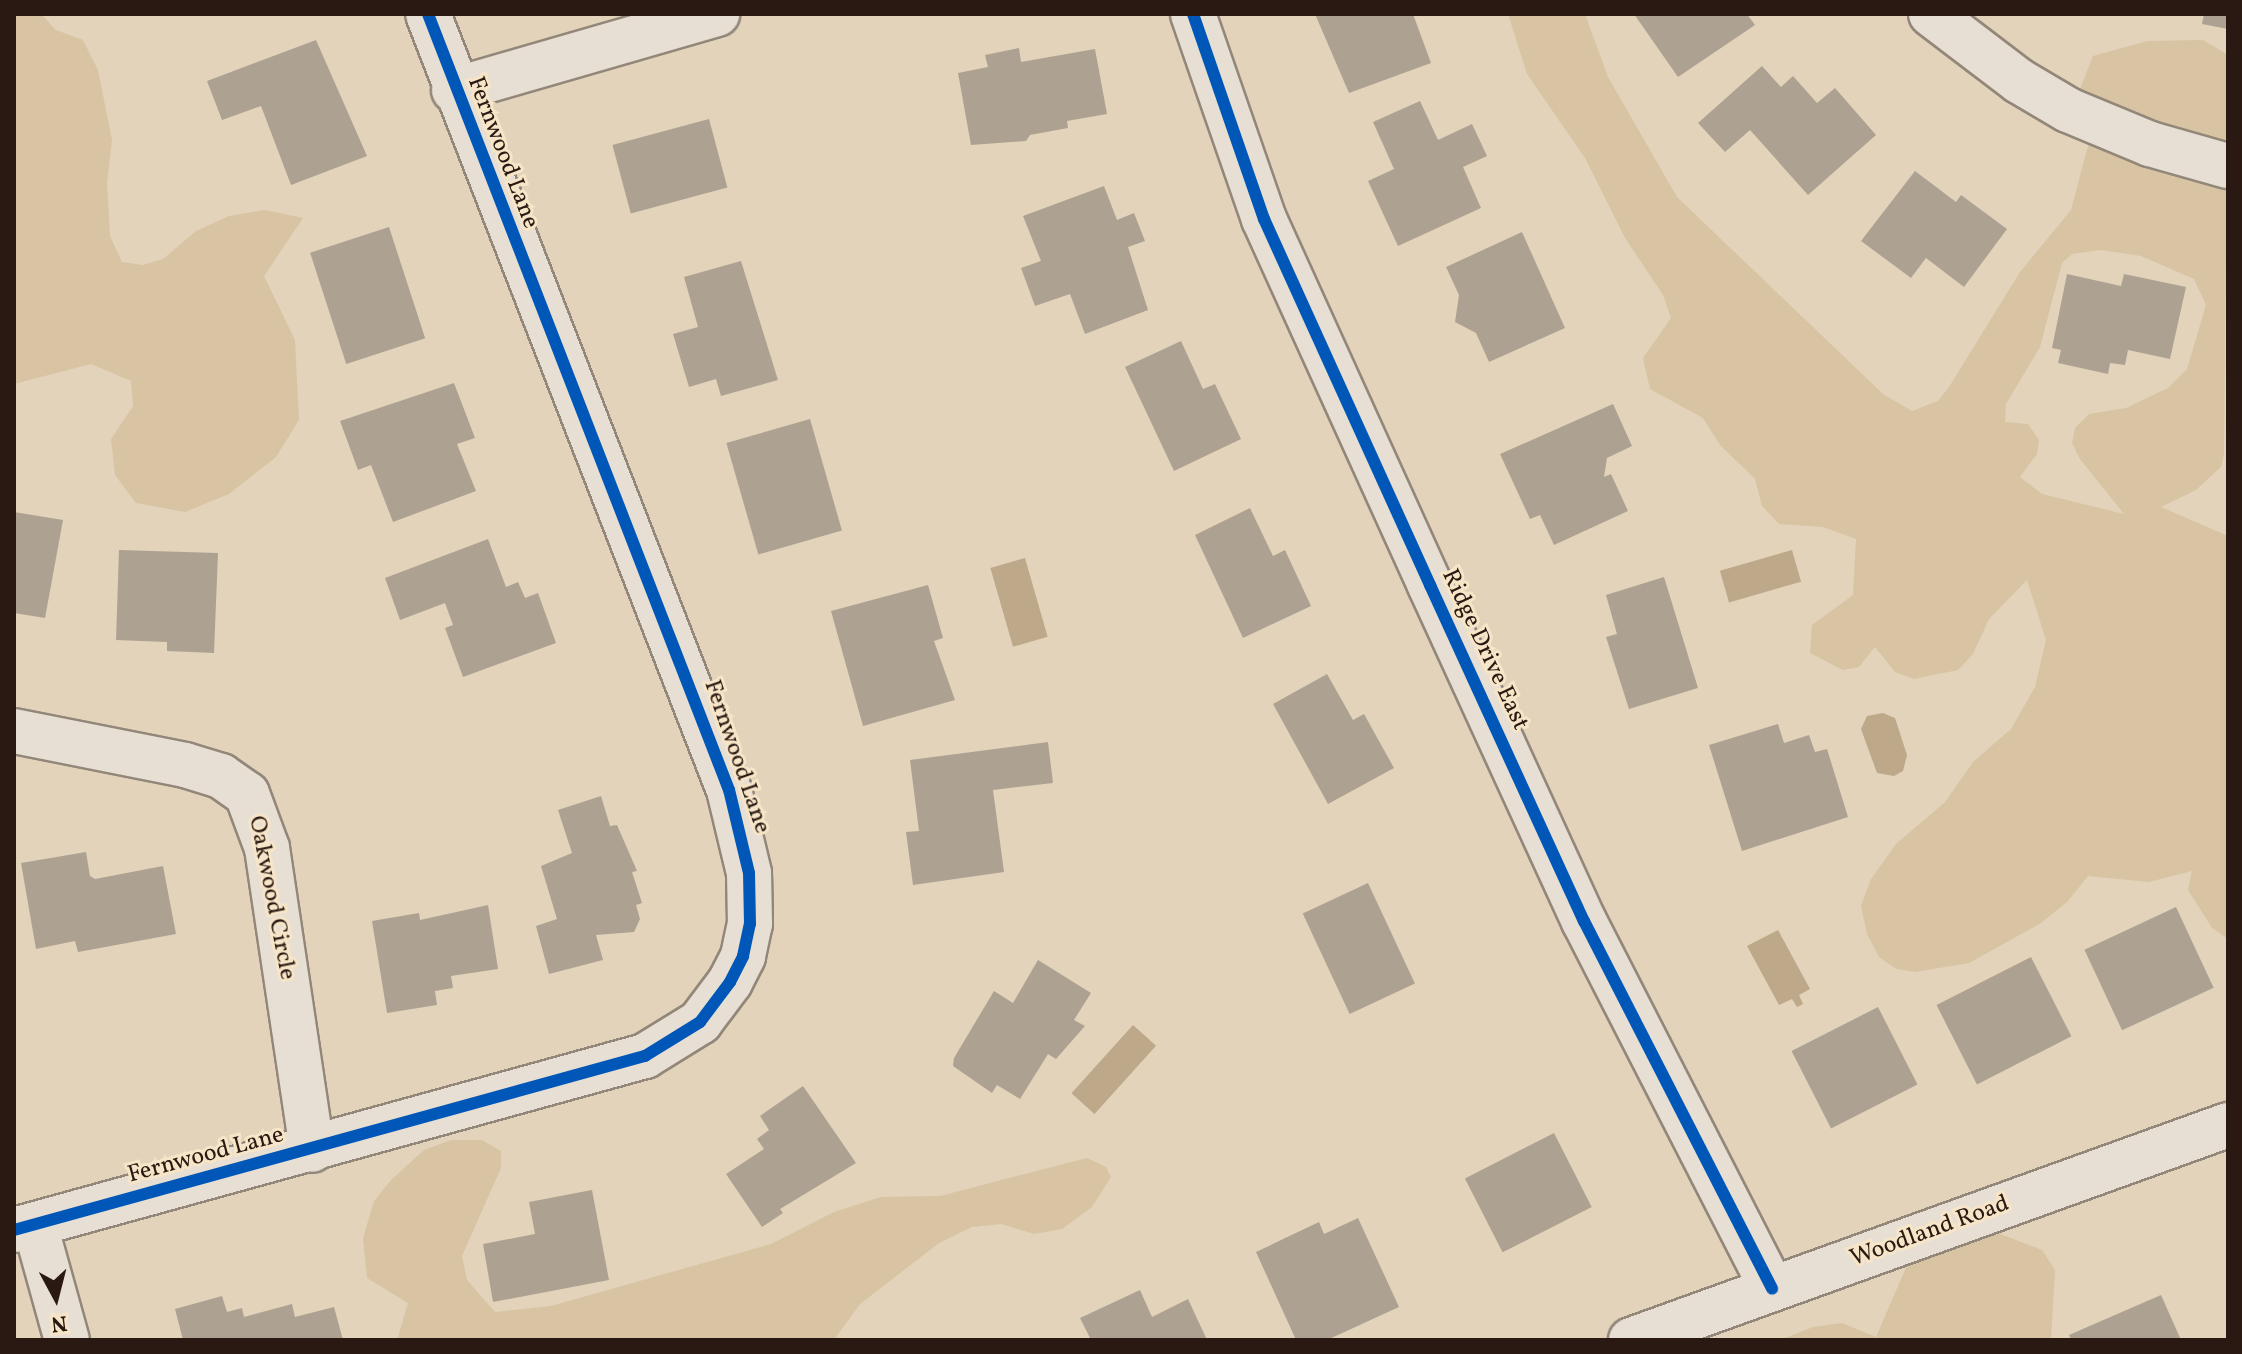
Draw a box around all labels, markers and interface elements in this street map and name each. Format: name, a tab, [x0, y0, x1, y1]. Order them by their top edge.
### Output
street label: Fernwood Lane	[460, 73, 544, 233]
street label: Ridge Drive East	[1434, 565, 1534, 735]
street label: Fernwood Lane	[696, 676, 776, 838]
street label: Oakwood Circle	[241, 814, 301, 982]
street label: Fernwood Lane	[125, 1121, 287, 1191]
street label: Woodland Road	[1847, 1190, 2013, 1274]
north arrow	[16, 1258, 96, 1338]
text: N	[49, 1306, 69, 1339]

